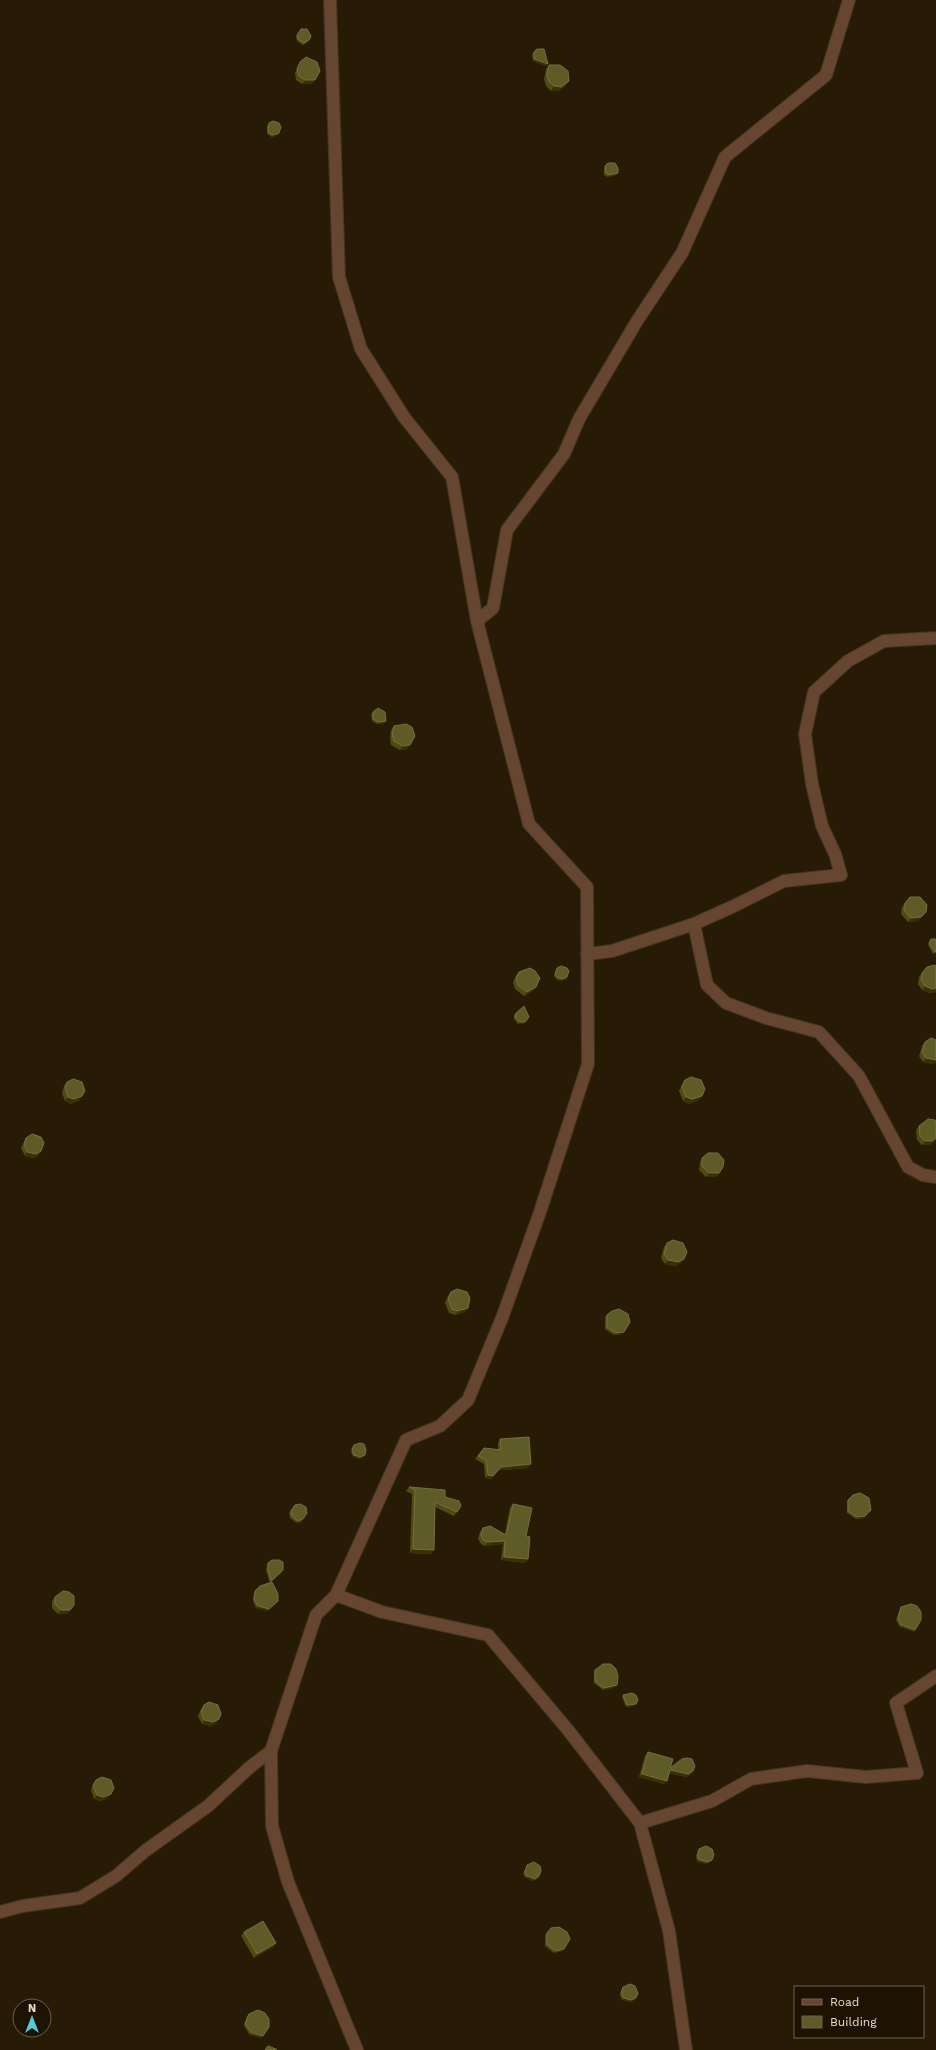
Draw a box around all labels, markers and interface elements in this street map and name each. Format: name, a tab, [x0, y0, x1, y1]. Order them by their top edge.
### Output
legend	[794, 1986, 924, 2038]
text: Road	[830, 1995, 859, 2009]
north arrow	[12, 1998, 52, 2038]
text: N	[28, 2002, 36, 2015]
text: Building	[830, 2015, 877, 2029]

